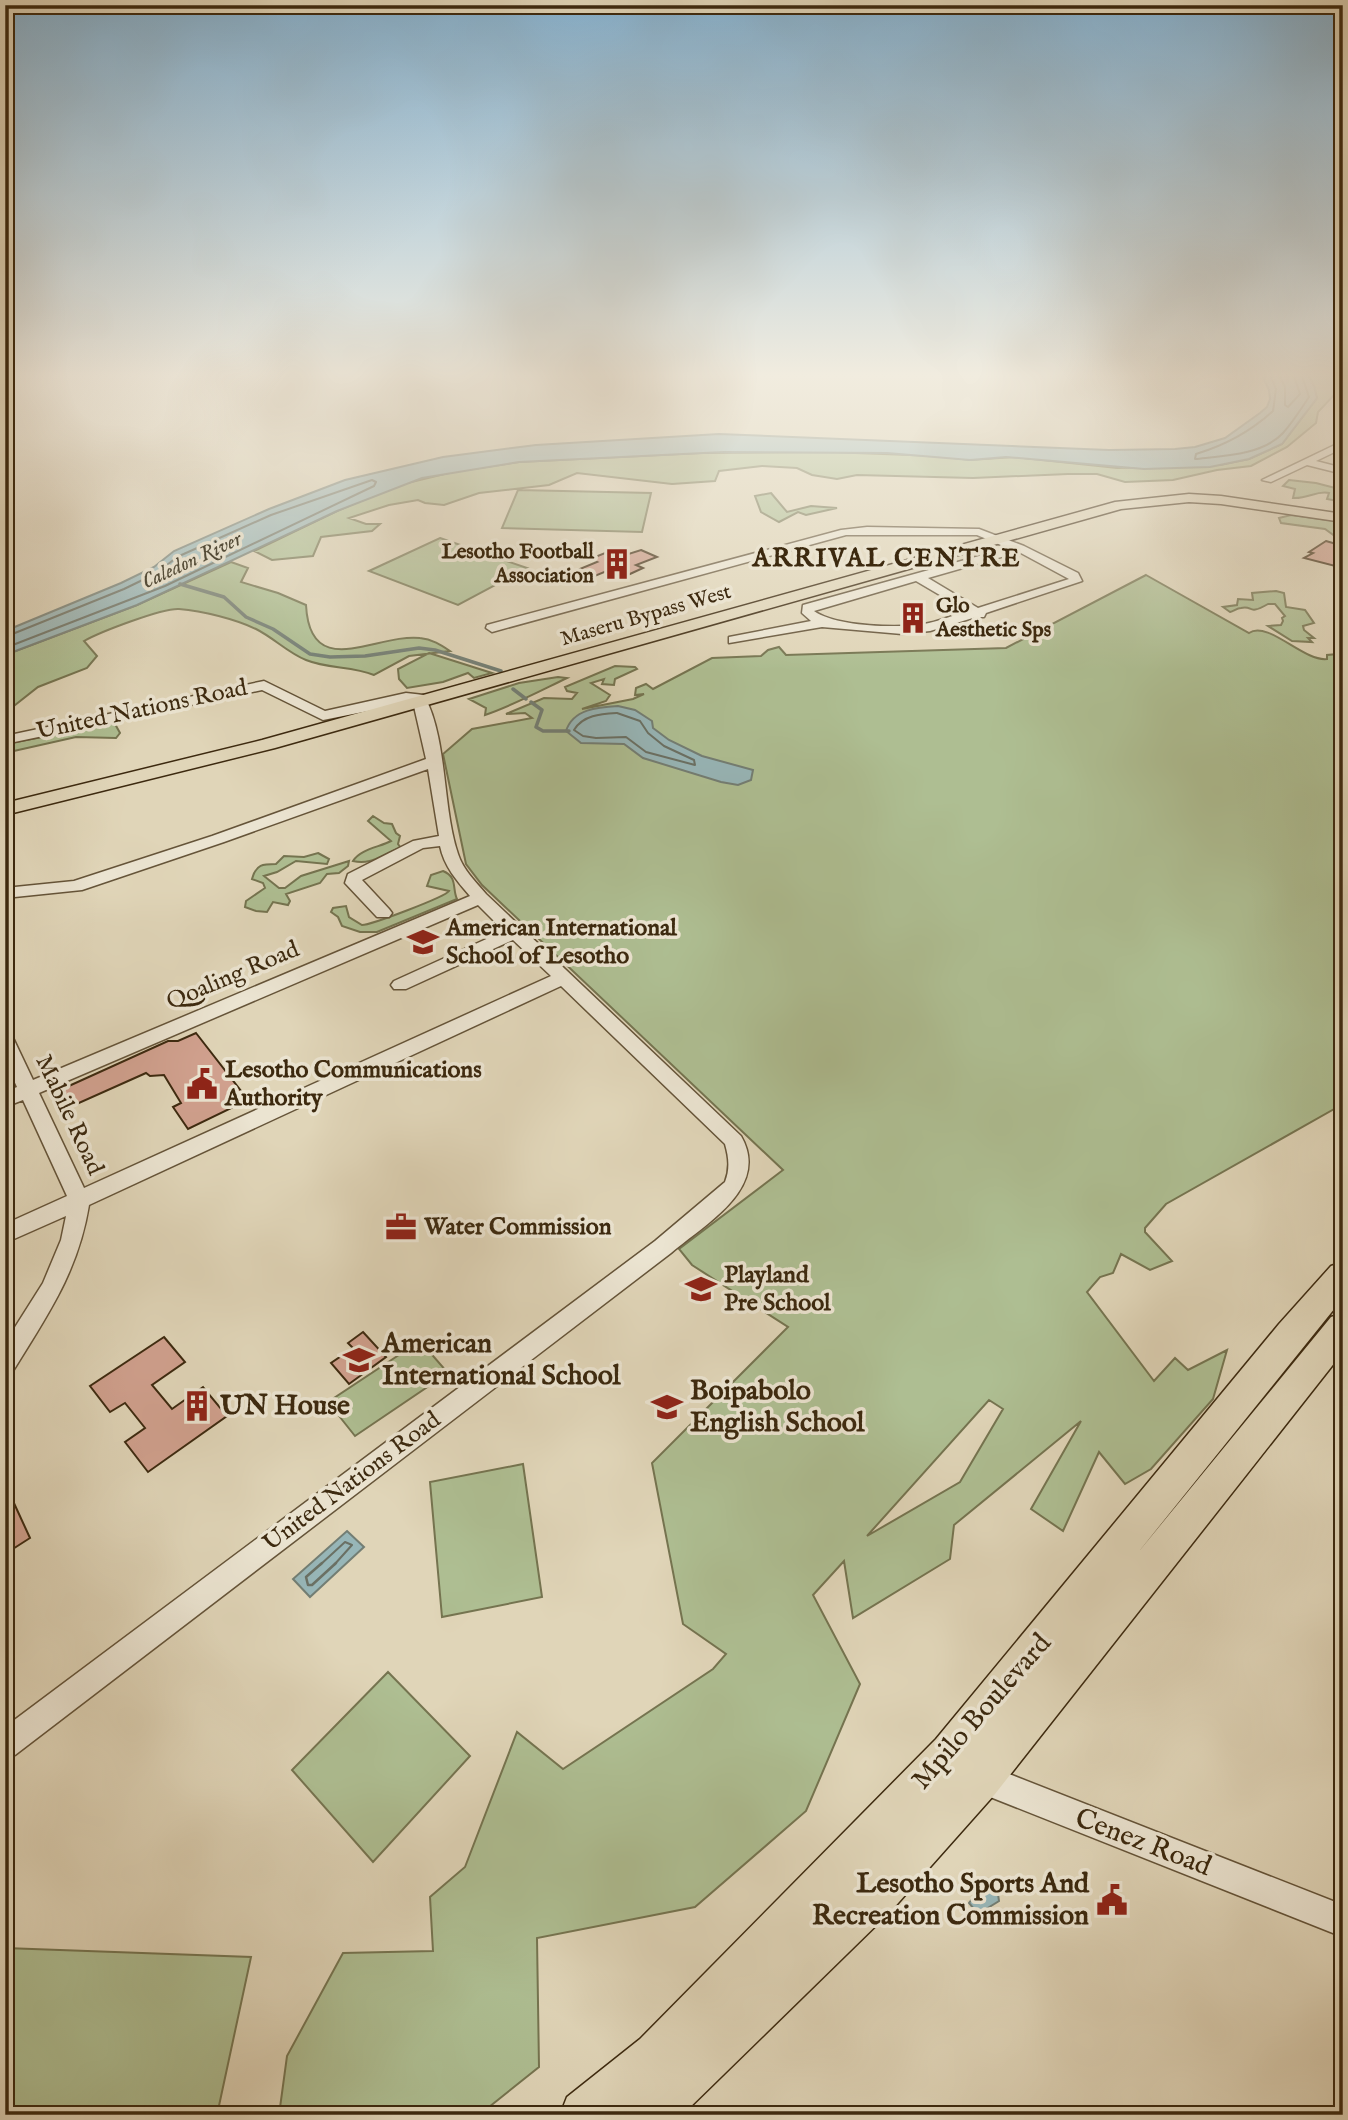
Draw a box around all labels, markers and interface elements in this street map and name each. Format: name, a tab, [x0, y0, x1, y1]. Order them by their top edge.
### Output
water label: Caledon River	[138, 526, 247, 596]
place label: Lesotho Football Association	[442, 539, 595, 590]
district label: ARRIVAL CENTRE	[751, 542, 1022, 575]
building icon: Lesotho Football Association	[600, 547, 634, 581]
street label: Maseru Bypass West	[558, 579, 734, 653]
place label: Glo Aesthetic Sps	[935, 593, 1051, 644]
building icon: Glo Aesthetic Sps	[896, 601, 930, 635]
street label: United Nations Road	[34, 672, 250, 747]
place label: American International School of Lesotho	[445, 913, 677, 972]
school or university icon: American International School of Lesotho	[406, 925, 440, 959]
street label: Qoaling Road	[162, 934, 304, 1018]
street label: Mabile Road	[28, 1050, 110, 1180]
place label: Lesotho Communications Authority	[224, 1055, 482, 1114]
public building icon: Lesotho Communications Authority	[185, 1067, 219, 1101]
office icon: Water Commission	[384, 1210, 418, 1244]
place label: Water Commission	[423, 1212, 612, 1243]
place label: Playland Pre School	[724, 1260, 831, 1319]
school or university icon: Playland Pre School	[684, 1272, 718, 1306]
place label: American International School	[381, 1327, 622, 1394]
school or university icon: American International School	[342, 1343, 376, 1377]
place label: Boipabolo English School	[690, 1374, 866, 1441]
building icon: UN House	[180, 1389, 214, 1423]
place label: UN House	[220, 1389, 350, 1424]
school or university icon: Boipabolo English School	[650, 1390, 684, 1424]
street label: United Nations Road	[257, 1405, 447, 1559]
street label: Mpilo Boulevard	[905, 1627, 1059, 1797]
street label: Cenez Road	[1070, 1801, 1216, 1885]
place label: Lesotho Sports And Recreation Commission	[812, 1867, 1090, 1934]
public building icon: Lesotho Sports And Recreation Commission	[1095, 1883, 1129, 1917]

